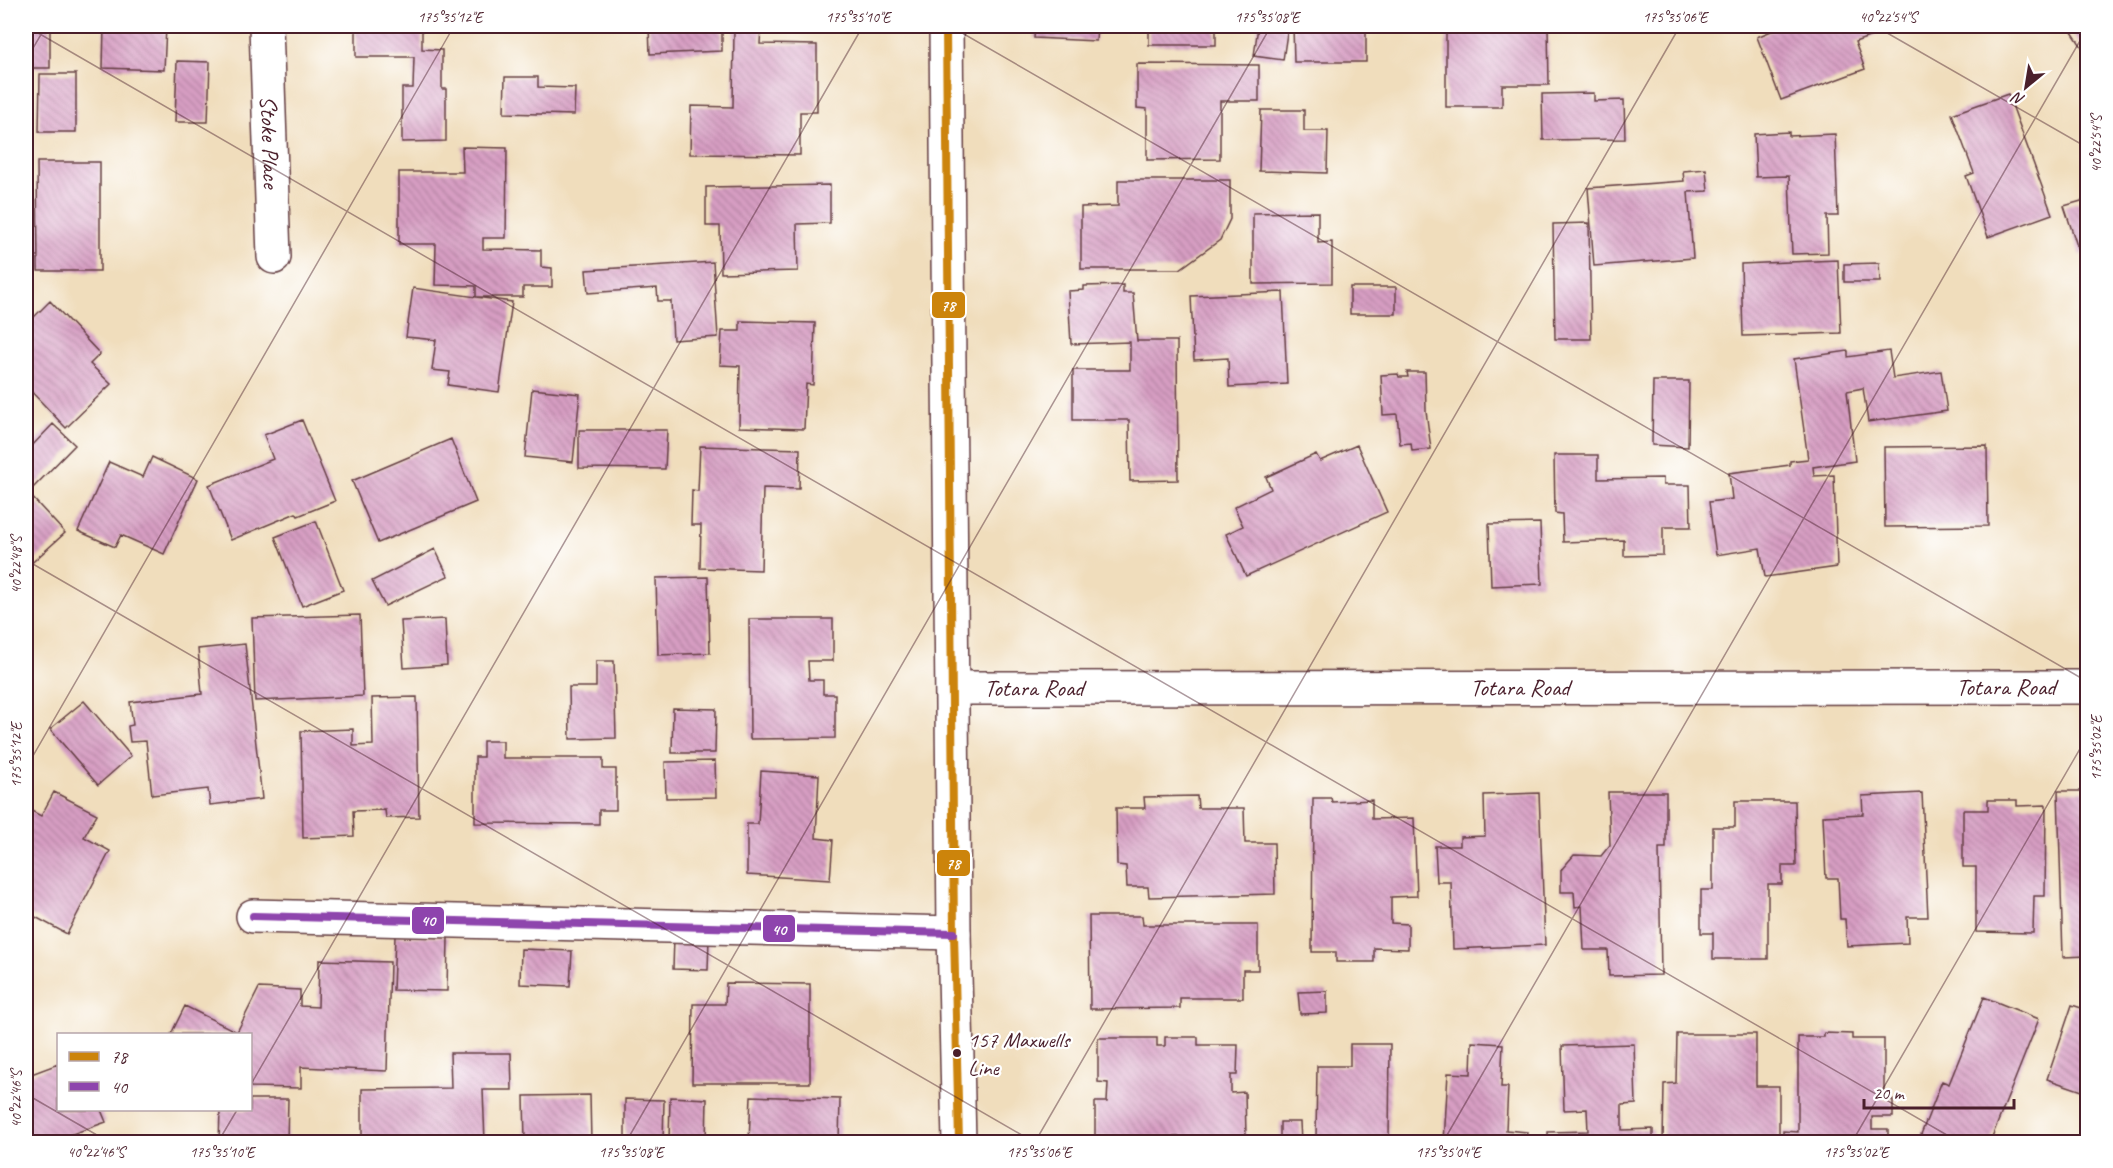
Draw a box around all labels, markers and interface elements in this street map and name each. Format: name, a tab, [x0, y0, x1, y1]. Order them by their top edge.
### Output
text: 175°35'12"E	[418, 8, 484, 27]
text: 175°35'10"E	[826, 8, 892, 27]
text: 175°35'08"E	[1235, 8, 1301, 27]
text: 175°35'06"E	[1643, 8, 1709, 27]
text: 40°22'54"S	[1859, 8, 1919, 27]
north arrow	[1996, 57, 2056, 117]
text: N	[2007, 86, 2028, 110]
street label: Stoke Place	[253, 95, 287, 191]
text: 40°22'54"S	[2087, 113, 2106, 173]
line badge: 78	[931, 291, 966, 319]
text: 78	[941, 296, 957, 316]
text: 40°22'48"S	[7, 534, 26, 594]
street label: Totara Road	[1470, 672, 1573, 703]
street label: Totara Road	[1956, 672, 2059, 702]
street label: Totara Road	[984, 673, 1087, 703]
text: 175°35'02"E	[2087, 714, 2106, 780]
text: 175°35'12"E	[7, 721, 26, 787]
line badge: 78	[936, 849, 971, 877]
text: 78	[946, 854, 962, 874]
line badge: 40	[411, 906, 445, 935]
text: 40	[421, 911, 437, 931]
line badge: 40	[762, 914, 796, 943]
text: 40	[772, 920, 788, 940]
place label: 157 Maxwells Line	[968, 1026, 1071, 1082]
legend	[57, 1033, 252, 1111]
text: 78	[111, 1046, 129, 1068]
marker: 157 Maxwells Line	[951, 1047, 963, 1059]
text: 40°22'46"S	[7, 1068, 26, 1128]
scale bar	[1864, 1072, 2014, 1110]
text: 40	[111, 1076, 129, 1098]
text: 20 m	[1873, 1082, 1906, 1104]
text: 40°22'46"S	[67, 1143, 127, 1162]
text: 175°35'10"E	[190, 1143, 256, 1162]
text: 175°35'08"E	[599, 1143, 665, 1162]
text: 175°35'06"E	[1007, 1143, 1073, 1162]
text: 175°35'04"E	[1416, 1143, 1482, 1162]
text: 175°35'02"E	[1824, 1143, 1890, 1162]

